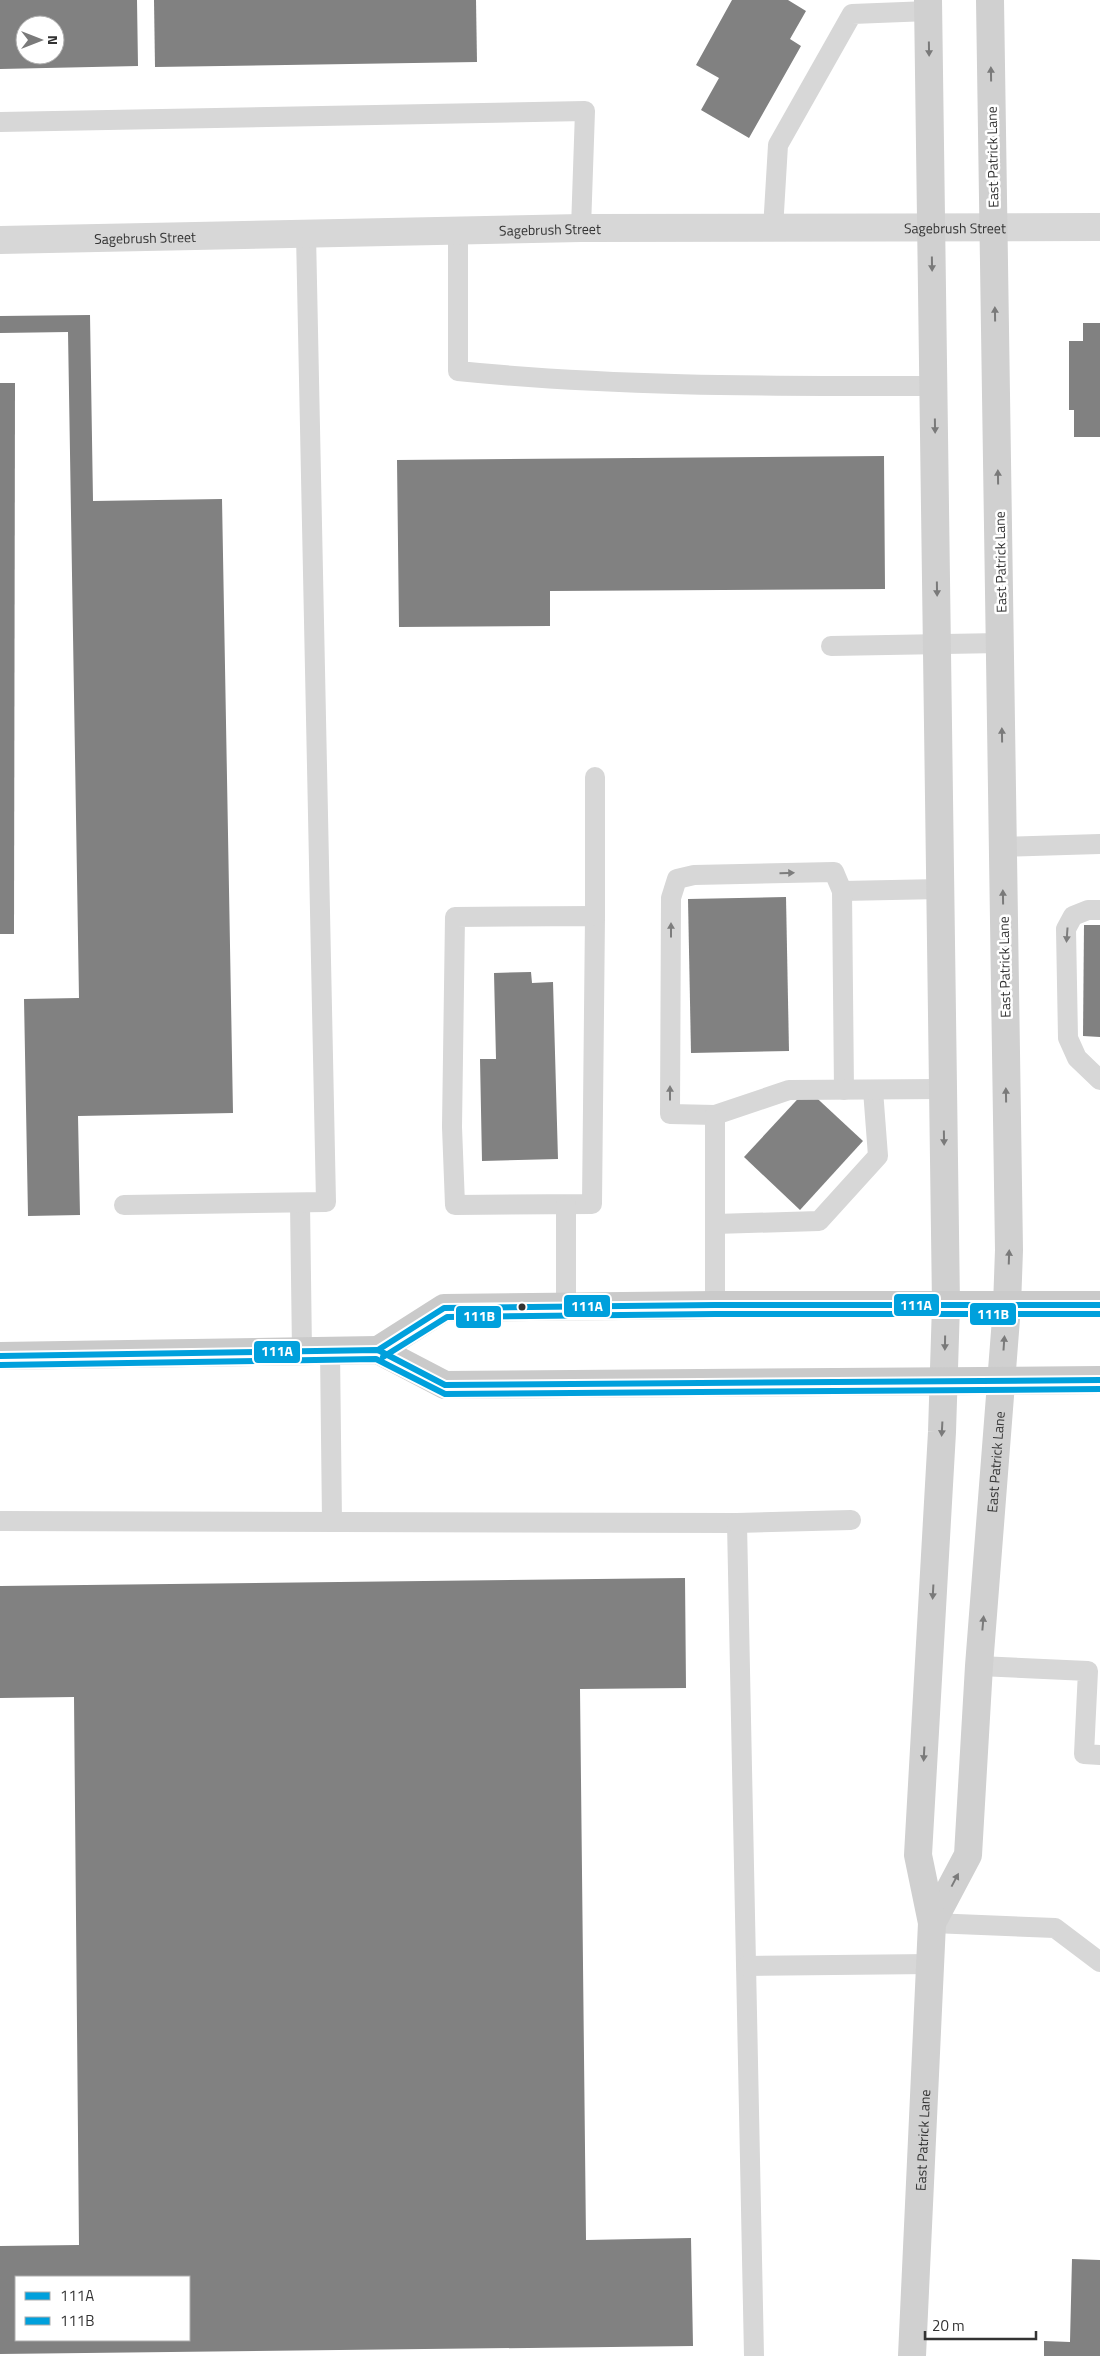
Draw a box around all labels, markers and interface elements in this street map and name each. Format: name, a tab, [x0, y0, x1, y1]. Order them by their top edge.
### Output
north arrow	[15, 15, 65, 65]
text: N	[43, 35, 64, 45]
one-way arrow	[925, 41, 933, 57]
one-way arrow	[987, 66, 995, 82]
street label: East Patrick Lane	[981, 106, 1003, 208]
street label: Sagebrush Street	[499, 217, 601, 240]
street label: Sagebrush Street	[904, 217, 1006, 238]
street label: Sagebrush Street	[94, 225, 196, 249]
one-way arrow	[928, 256, 936, 272]
one-way arrow	[991, 306, 999, 322]
one-way arrow	[931, 418, 939, 434]
one-way arrow	[994, 468, 1002, 484]
street label: East Patrick Lane	[989, 511, 1011, 613]
one-way arrow	[933, 581, 941, 597]
one-way arrow	[998, 727, 1006, 743]
one-way arrow	[780, 869, 796, 877]
one-way arrow	[999, 889, 1007, 905]
street label: East Patrick Lane	[993, 916, 1015, 1018]
one-way arrow	[667, 922, 675, 938]
one-way arrow	[1062, 927, 1070, 943]
one-way arrow	[667, 1084, 675, 1100]
one-way arrow	[1002, 1087, 1010, 1103]
one-way arrow	[940, 1130, 948, 1146]
one-way arrow	[1005, 1249, 1013, 1265]
line badge: 111A	[893, 1293, 940, 1317]
line badge: 111A	[563, 1294, 611, 1318]
text: 111A	[900, 1294, 933, 1315]
text: 111A	[571, 1295, 604, 1316]
unlabelled marker	[517, 1302, 527, 1312]
line badge: 111B	[969, 1302, 1017, 1326]
text: 111B	[977, 1303, 1009, 1324]
line badge: 111B	[455, 1305, 502, 1329]
text: 111B	[463, 1305, 495, 1326]
one-way arrow	[941, 1335, 949, 1351]
one-way arrow	[1001, 1335, 1009, 1351]
line badge: 111A	[253, 1340, 301, 1364]
text: 111A	[261, 1340, 294, 1361]
street label: East Patrick Lane	[980, 1410, 1009, 1513]
one-way arrow	[938, 1422, 946, 1438]
one-way arrow	[928, 1584, 936, 1600]
one-way arrow	[979, 1615, 987, 1631]
one-way arrow	[919, 1746, 927, 1762]
one-way arrow	[951, 1873, 959, 1887]
street label: East Patrick Lane	[909, 2089, 935, 2191]
legend	[15, 2276, 190, 2341]
text: 111A	[60, 2284, 94, 2307]
scale bar	[925, 2308, 1036, 2340]
text: 111B	[60, 2309, 94, 2332]
text: 20 m	[932, 2314, 965, 2337]

